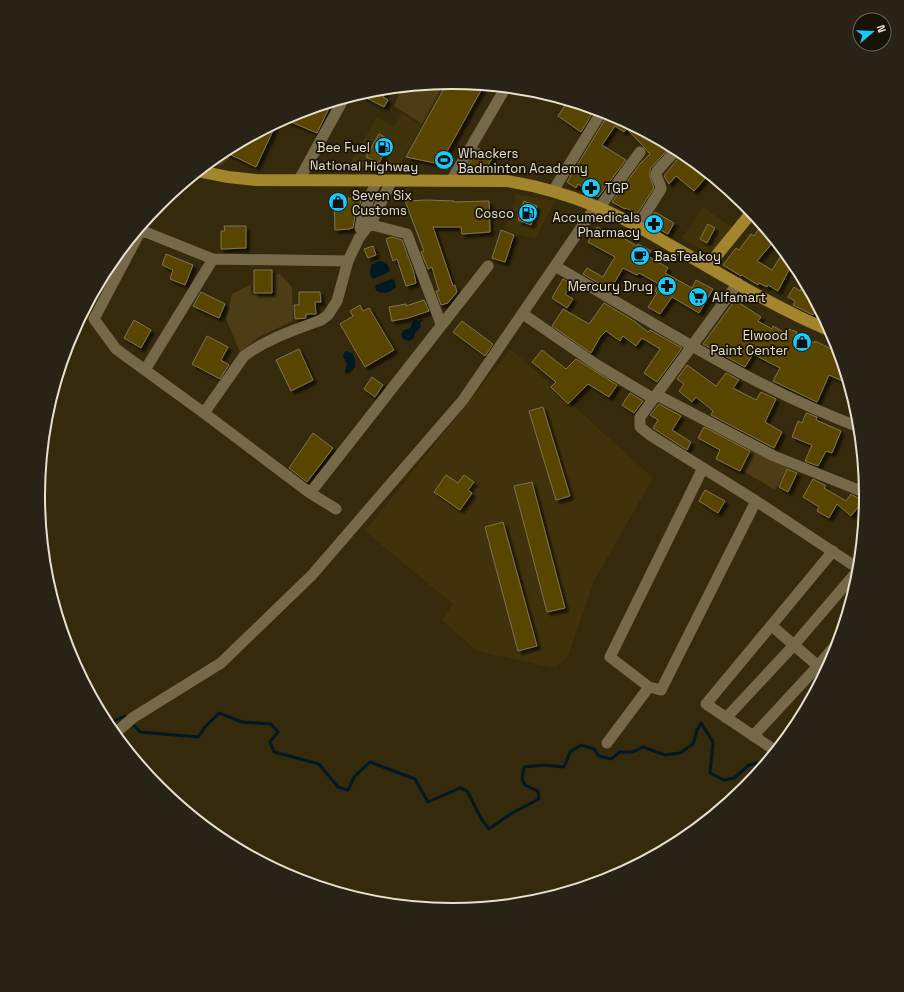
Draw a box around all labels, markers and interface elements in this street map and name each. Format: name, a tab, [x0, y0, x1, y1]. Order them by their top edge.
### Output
north arrow	[852, 12, 892, 52]
text: N	[874, 23, 889, 35]
fuel station icon: Bee Fuel	[373, 136, 395, 158]
place label: Bee Fuel	[317, 139, 370, 156]
place label: Whackers Badminton Academy	[458, 145, 588, 177]
sports icon: Whackers Badminton Academy	[433, 149, 455, 171]
street label: National Highway	[310, 157, 418, 175]
pharmacy icon: TGP	[580, 177, 602, 199]
place label: TGP	[605, 180, 629, 197]
place label: Seven Six Customs	[352, 187, 412, 219]
shop icon: Seven Six Customs	[327, 191, 349, 213]
fuel station icon: Cosco	[517, 202, 539, 224]
place label: Cosco	[475, 205, 514, 222]
place label: Accumedicals Pharmacy	[553, 209, 640, 241]
pharmacy icon: Accumedicals Pharmacy	[643, 213, 665, 235]
cafe icon: BasTeakoy	[629, 245, 651, 267]
place label: BasTeakoy	[654, 248, 721, 265]
pharmacy icon: Mercury Drug	[656, 275, 678, 297]
place label: Mercury Drug	[568, 278, 653, 295]
supermarket icon: Alfamart	[687, 286, 709, 308]
place label: Alfamart	[712, 289, 766, 306]
place label: Elwood Paint Center	[710, 327, 788, 359]
shop icon: Elwood Paint Center	[791, 331, 813, 353]

